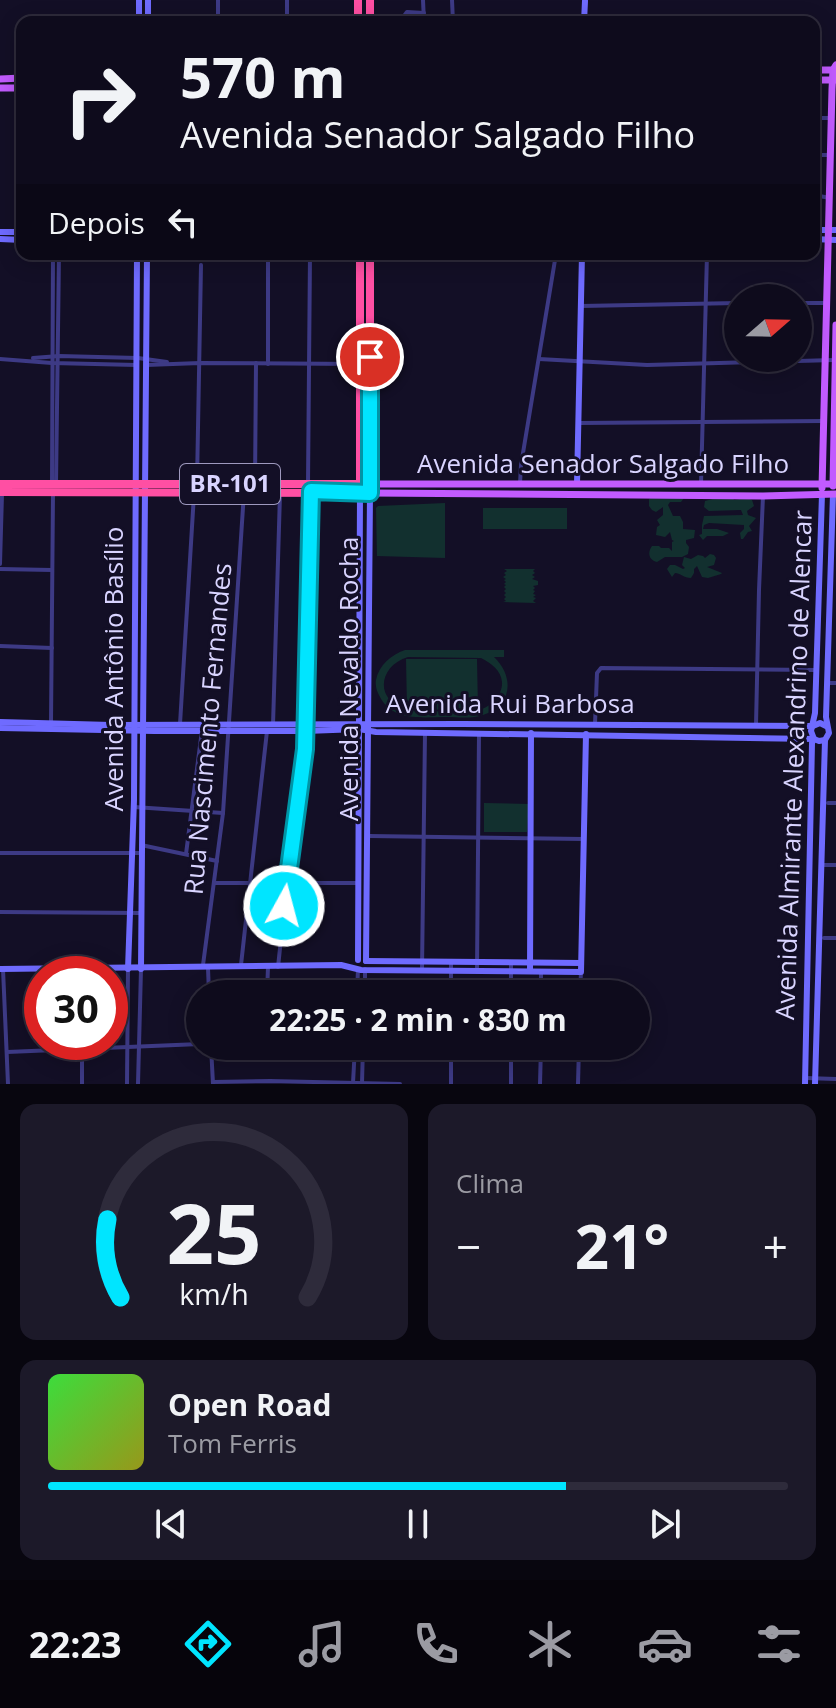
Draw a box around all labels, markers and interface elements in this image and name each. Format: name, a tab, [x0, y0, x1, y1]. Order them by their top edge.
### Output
text: 570 m	[180, 38, 346, 114]
icon: right	[48, 48, 152, 152]
text: Avenida Senador Salgado Filho	[180, 110, 695, 159]
icon: left	[161, 200, 205, 244]
text: Depois	[48, 202, 145, 243]
north arrow	[724, 284, 812, 372]
map controls	[724, 284, 812, 372]
pin	[336, 323, 404, 391]
icon: arrive	[348, 335, 392, 379]
street label: Avenida Senador Salgado Filho	[417, 445, 789, 481]
road number: BR-101	[180, 464, 280, 504]
street label: Avenida Almirante Alexandrino de Alencar	[766, 509, 820, 1021]
street label: Avenida Antônio Basílio	[95, 527, 131, 811]
street label: Avenida Nevaldo Rocha	[330, 537, 366, 821]
street label: Rua Nascimento Fernandes	[175, 562, 239, 896]
street label: Avenida Rui Barbosa	[385, 685, 635, 721]
position arrow	[242, 864, 326, 948]
speed limit sign: 30	[24, 956, 128, 1060]
text: 22:25 · 2 min · 830 m	[269, 999, 567, 1040]
text: Clima	[456, 1165, 524, 1201]
text: 25	[166, 1175, 262, 1288]
text: 21°	[575, 1205, 669, 1287]
text: −	[456, 1216, 481, 1276]
text: +	[763, 1216, 788, 1276]
text: km/h	[179, 1274, 249, 1313]
text: Open Road	[168, 1384, 332, 1425]
text: Tom Ferris	[168, 1425, 297, 1461]
icon: previous	[149, 1502, 193, 1546]
icon: pause	[396, 1502, 440, 1546]
icon: next	[643, 1502, 687, 1546]
icon: directions	[180, 1616, 236, 1672]
icon: music	[294, 1616, 350, 1672]
icon: phone	[408, 1616, 464, 1672]
icon: climate	[522, 1616, 578, 1672]
icon: car	[637, 1616, 693, 1672]
icon: filters	[751, 1616, 807, 1672]
text: 22:23	[29, 1620, 122, 1669]

